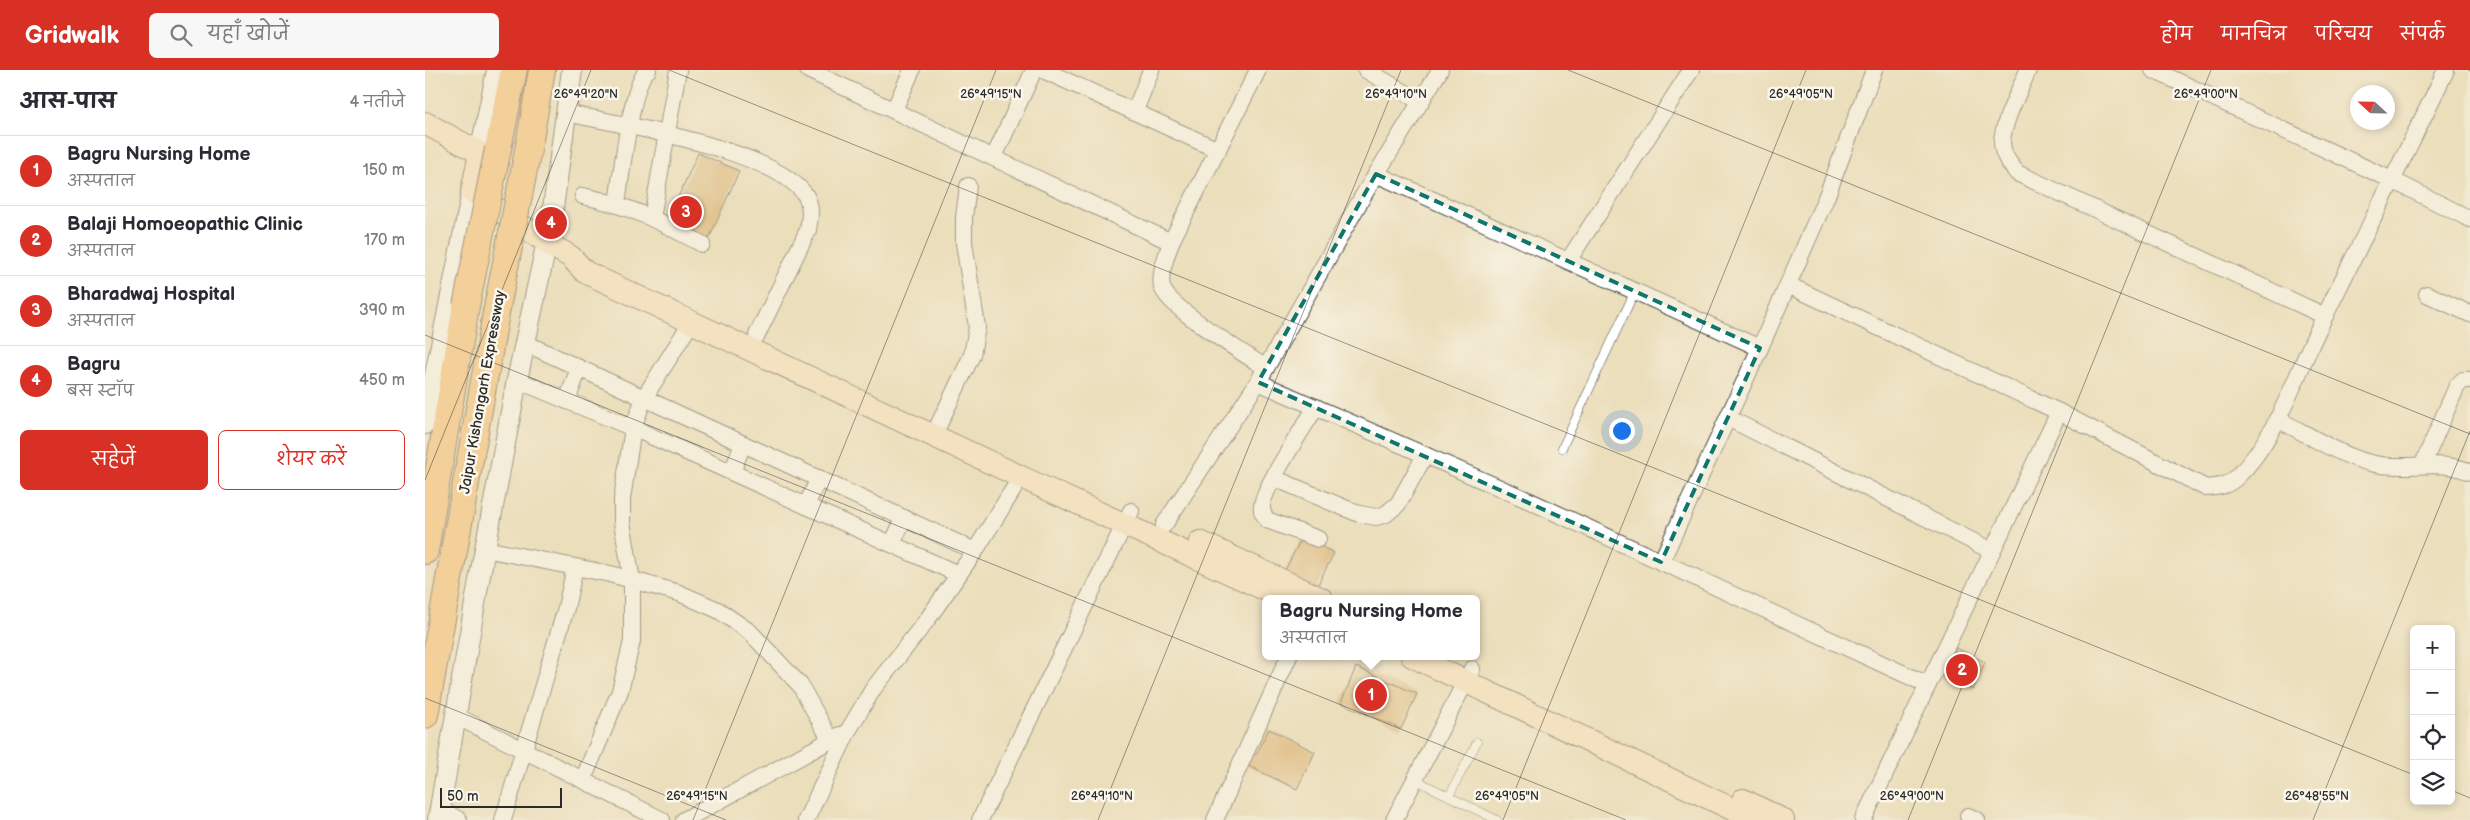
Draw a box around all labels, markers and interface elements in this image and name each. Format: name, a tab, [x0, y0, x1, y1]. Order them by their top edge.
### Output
search box	[149, 13, 499, 58]
text: Gridwalk	[25, 21, 119, 50]
icon: search	[167, 21, 195, 49]
text: यहाँ खोजें	[207, 23, 289, 46]
text: होम	[2161, 24, 2193, 45]
text: मानचित्र	[2221, 24, 2287, 45]
text: परिचय	[2315, 24, 2372, 45]
text: संपर्क	[2400, 24, 2445, 45]
north arrow	[2350, 85, 2395, 130]
text: 26°49'20"N	[554, 87, 618, 102]
text: 26°49'15"N	[960, 87, 1022, 102]
text: 26°49'10"N	[1365, 87, 1427, 102]
text: 26°49'05"N	[1769, 87, 1833, 102]
text: 26°49'00"N	[2174, 87, 2238, 102]
text: आस-पास	[20, 89, 116, 114]
text: 4 नतीजे	[349, 93, 405, 112]
text: Bagru Nursing Home	[67, 143, 250, 166]
text: 1	[33, 161, 39, 180]
text: 150 m	[363, 161, 405, 180]
text: अस्पताल	[67, 172, 135, 191]
pin: 3	[670, 193, 702, 231]
pin: 4	[535, 204, 567, 242]
text: Balaji Homoeopathic Clinic	[67, 213, 303, 236]
text: 2	[31, 231, 41, 250]
text: 170 m	[364, 231, 405, 250]
text: अस्पताल	[67, 242, 135, 261]
text: Bharadwaj Hospital	[67, 283, 235, 306]
street label: Jaipur Kishangarh Expressway	[455, 289, 510, 495]
text: 3	[31, 301, 41, 320]
text: 390 m	[359, 301, 405, 320]
text: अस्पताल	[67, 312, 135, 331]
text: Bagru	[67, 353, 120, 376]
text: 4	[31, 371, 41, 390]
text: 450 m	[359, 371, 405, 390]
text: बस स्टॉप	[67, 382, 134, 401]
your location	[1609, 418, 1635, 444]
button: सहेजें	[20, 430, 208, 490]
button: शेयर करें	[218, 430, 405, 490]
popup	[1262, 595, 1480, 660]
text: Bagru Nursing Home	[1279, 600, 1463, 623]
map controls	[2410, 625, 2455, 805]
button: +	[2410, 625, 2455, 670]
text: अस्पताल	[1279, 629, 1347, 648]
pin: 2	[1946, 651, 1978, 689]
button: −	[2410, 670, 2455, 715]
pin: 1	[1355, 676, 1387, 714]
button: locate	[2410, 715, 2455, 760]
button: layers	[2410, 760, 2455, 805]
scale bar	[440, 785, 563, 808]
text: 50 m	[447, 788, 479, 805]
text: 26°49'15"N	[666, 789, 728, 804]
text: 26°49'10"N	[1071, 789, 1133, 804]
text: 26°49'05"N	[1475, 789, 1539, 804]
text: 26°49'00"N	[1880, 789, 1944, 804]
text: 26°48'55"N	[2285, 789, 2349, 804]

